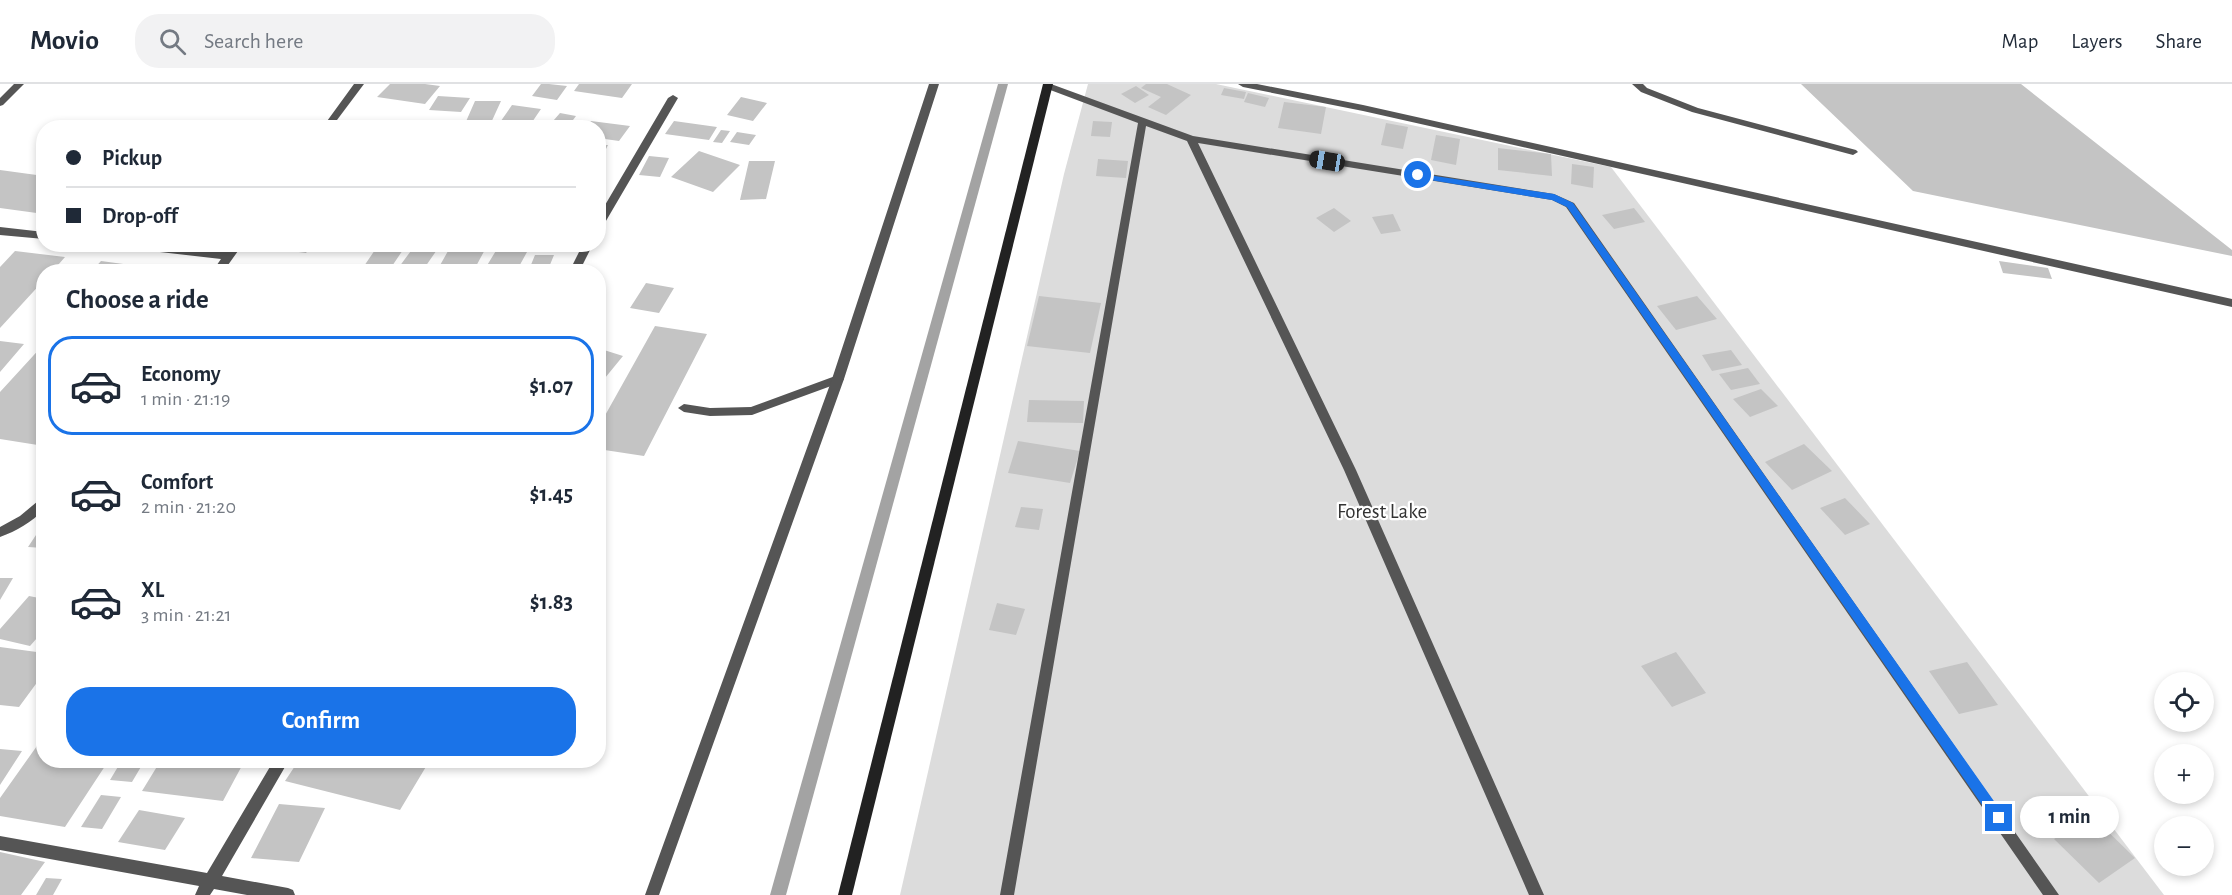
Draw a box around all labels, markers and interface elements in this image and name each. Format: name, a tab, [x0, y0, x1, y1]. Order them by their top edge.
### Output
search box	[135, 14, 555, 68]
icon: search	[156, 25, 189, 58]
text: Movio	[30, 27, 99, 55]
text: Search here	[204, 30, 303, 52]
text: Map	[2002, 31, 2038, 52]
text: Layers	[2071, 31, 2122, 52]
text: Share	[2155, 31, 2202, 52]
text: Pickup	[102, 147, 162, 169]
car	[1308, 149, 1346, 173]
route start	[1404, 161, 1431, 188]
text: Drop-off	[102, 205, 178, 227]
text: Choose a ride	[66, 286, 209, 313]
icon: car	[69, 359, 123, 413]
text: Economy	[141, 363, 221, 385]
text: $1.07	[529, 375, 573, 397]
text: 1 min · 21:19	[141, 389, 230, 409]
icon: car	[69, 467, 123, 521]
text: Comfort	[141, 471, 213, 493]
text: $1.45	[530, 483, 573, 505]
text: 2 min · 21:20	[141, 497, 236, 517]
park label: Forest Lake	[1337, 501, 1427, 522]
icon: car	[69, 575, 123, 629]
text: XL	[141, 579, 164, 601]
text: $1.83	[530, 591, 573, 613]
text: 3 min · 21:21	[141, 605, 231, 625]
map controls	[2154, 672, 2214, 876]
button: locate	[2154, 672, 2214, 732]
button: Confirm	[66, 687, 576, 756]
button: +	[2154, 744, 2214, 804]
callout: 1 min	[2020, 797, 2119, 839]
route end	[1985, 804, 2012, 831]
text: 1 min	[2048, 807, 2091, 827]
button: −	[2154, 816, 2214, 876]

